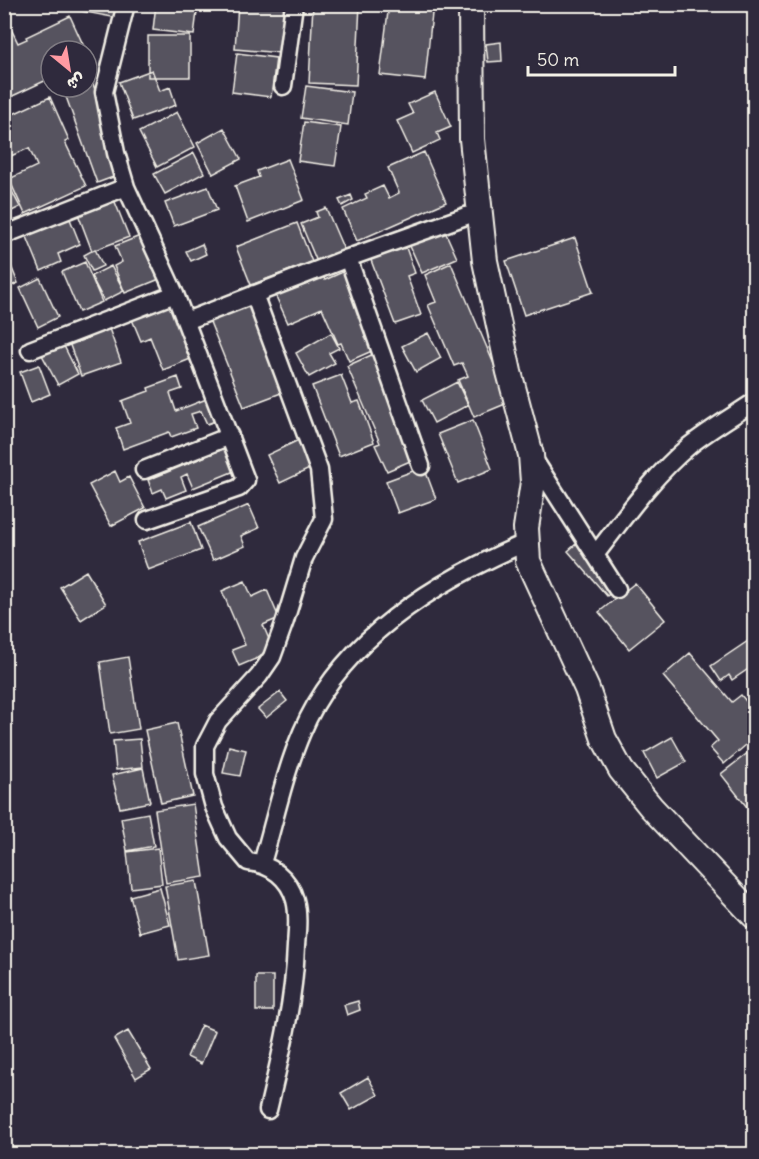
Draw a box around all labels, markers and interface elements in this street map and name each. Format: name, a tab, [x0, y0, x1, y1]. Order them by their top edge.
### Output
north arrow	[39, 39, 99, 99]
scale bar	[528, 39, 675, 77]
text: 50 m	[537, 48, 579, 71]
text: ش	[64, 69, 89, 95]

